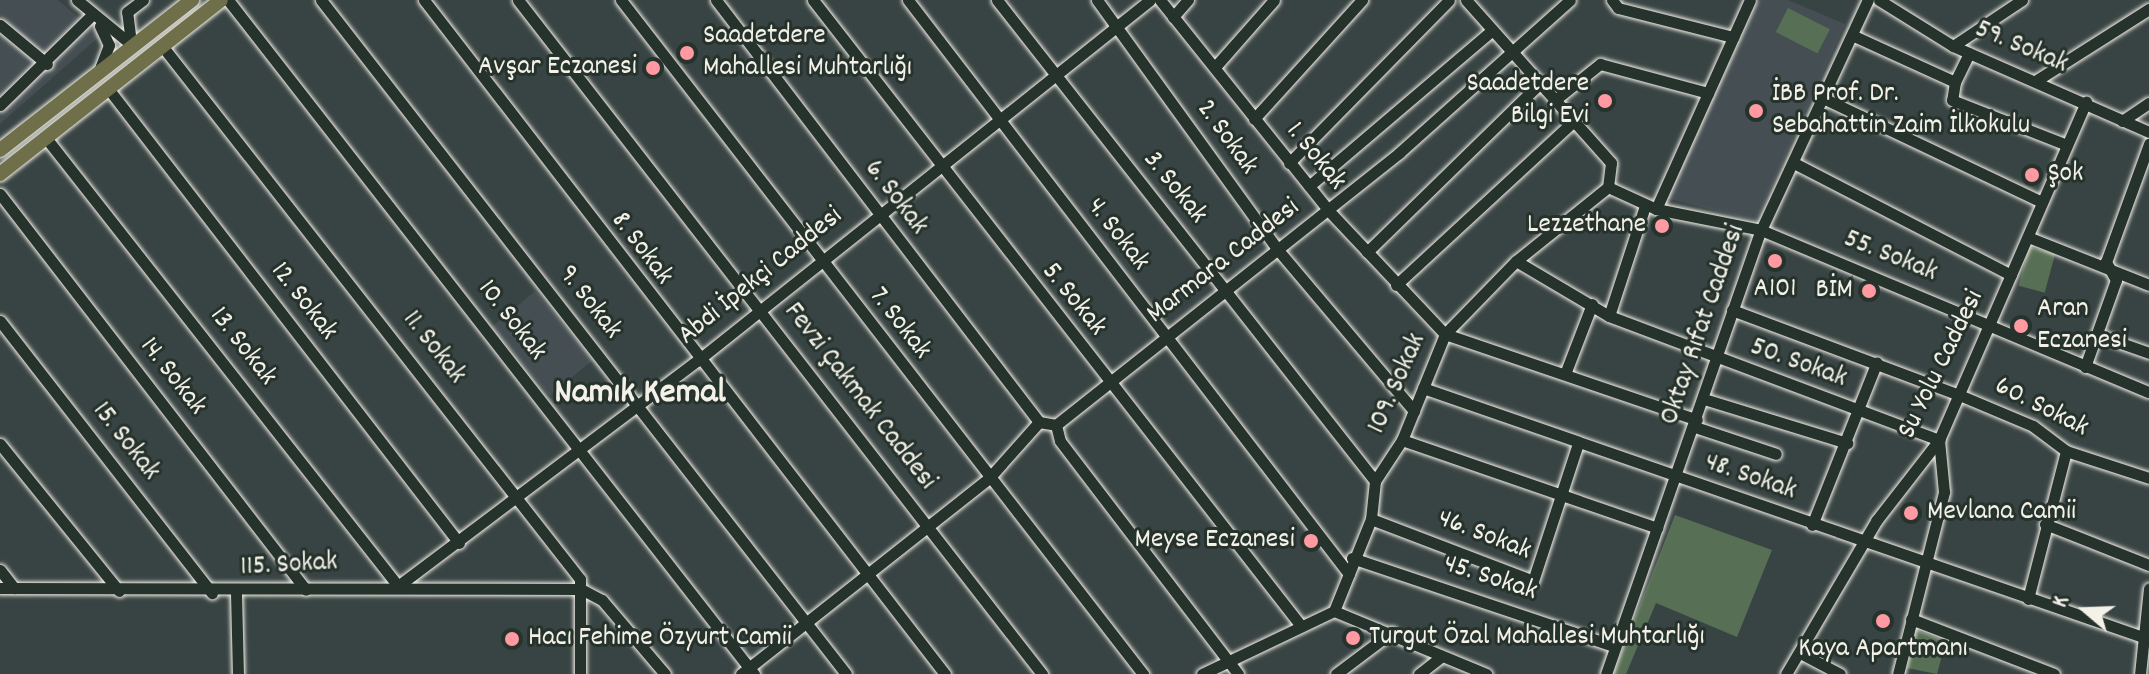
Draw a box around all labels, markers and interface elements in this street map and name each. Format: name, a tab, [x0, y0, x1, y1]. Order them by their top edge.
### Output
street label: 59. Sokak	[1969, 13, 2073, 83]
place label: Saadetdere Mahallesi Muhtarlığı	[703, 20, 912, 86]
marker: Saadetdere Mahallesi Muhtarlığı	[678, 44, 696, 62]
place label: Avşar Eczanesi	[478, 51, 637, 85]
marker: Avşar Eczanesi	[644, 59, 662, 77]
place label: Saadetdere Bilgi Evi	[1466, 68, 1589, 134]
place label: İBB Prof. Dr. Sebahattin Zaim İlkokulu	[1772, 78, 2030, 144]
marker: Saadetdere Bilgi Evi	[1596, 92, 1614, 110]
street label: 2. Sokak	[1188, 94, 1264, 182]
marker: İBB Prof. Dr. Sebahattin Zaim İlkokulu	[1747, 102, 1765, 120]
street label: 1. Sokak	[1277, 116, 1353, 198]
street label: 3. Sokak	[1134, 145, 1214, 231]
street label: 6. Sokak	[856, 154, 934, 242]
place label: Şok	[2048, 158, 2083, 192]
marker: Şok	[2023, 166, 2041, 184]
street label: 4. Sokak	[1078, 192, 1156, 278]
street label: Marmara Caddesi	[1141, 192, 1307, 332]
street label: Abdi İpekçi Caddesi	[672, 200, 850, 354]
street label: 8. Sokak	[603, 206, 679, 292]
place label: Lezzethane	[1527, 209, 1646, 243]
marker: Lezzethane	[1653, 217, 1671, 235]
street label: Oktay Rıfat Caddesi	[1654, 220, 1754, 430]
street label: 55. Sokak	[1838, 223, 1942, 291]
marker: A101	[1766, 252, 1784, 270]
street label: 12. Sokak	[262, 256, 344, 348]
street label: 5. Sokak	[1033, 256, 1113, 344]
street label: 9. Sokak	[550, 259, 628, 347]
place label: A101	[1754, 273, 1796, 307]
street label: 10. Sokak	[469, 274, 553, 368]
place label: BİM	[1815, 274, 1853, 308]
street label: 7. Sokak	[860, 281, 938, 367]
marker: BİM	[1860, 282, 1878, 300]
street label: Su Yolu Caddesi	[1892, 285, 1992, 445]
place label: Aran Eczanesi	[2037, 293, 2127, 359]
street label: Fevzi Çakmak Caddesi	[775, 296, 943, 498]
street label: 13. Sokak	[201, 301, 283, 393]
street label: 11. Sokak	[394, 304, 472, 392]
marker: Aran Eczanesi	[2012, 317, 2030, 335]
street label: 109. Sokak	[1361, 329, 1435, 439]
street label: 14. Sokak	[131, 331, 213, 423]
street label: 50. Sokak	[1745, 331, 1851, 397]
street label: 60. Sokak	[1988, 370, 2094, 446]
district label: Namık Kemal	[554, 373, 726, 417]
street label: 15. Sokak	[84, 396, 166, 488]
street label: 48. Sokak	[1700, 447, 1800, 509]
place label: Mevlana Camii	[1927, 496, 2076, 530]
street label: 46. Sokak	[1433, 503, 1535, 569]
marker: Mevlana Camii	[1902, 504, 1920, 522]
place label: Meyse Eczanesi	[1135, 524, 1295, 558]
marker: Meyse Eczanesi	[1302, 532, 1320, 550]
street label: 115. Sokak	[240, 547, 338, 585]
street label: 45. Sokak	[1439, 548, 1541, 610]
north arrow	[2045, 570, 2125, 650]
text: K	[2046, 592, 2078, 612]
marker: Kaya Apartmanı	[1874, 612, 1892, 630]
place label: Turgut Özal Mahallesi Muhtarlığı	[1369, 621, 1705, 655]
place label: Hacı Fehime Özyurt Camii	[528, 622, 792, 656]
marker: Turgut Özal Mahallesi Muhtarlığı	[1344, 629, 1362, 647]
marker: Hacı Fehime Özyurt Camii	[503, 630, 521, 648]
place label: Kaya Apartmanı	[1798, 633, 1968, 667]

